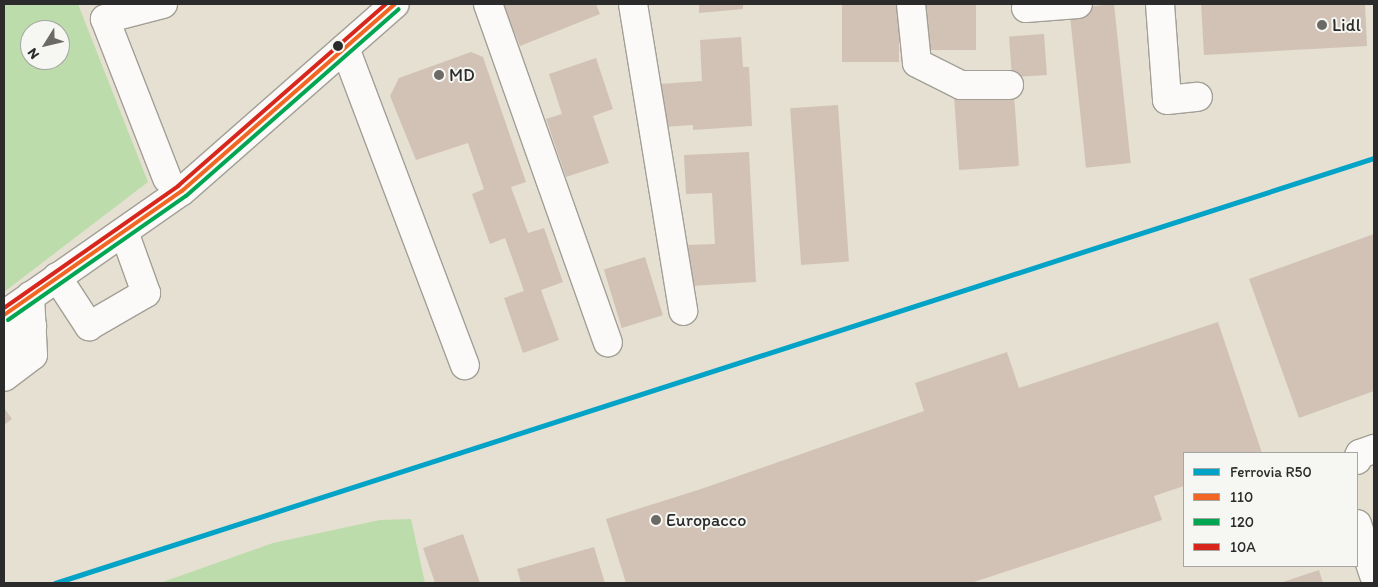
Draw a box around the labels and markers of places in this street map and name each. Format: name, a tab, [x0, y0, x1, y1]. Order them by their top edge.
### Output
place label: Lidl	[1332, 14, 1361, 36]
marker: Lidl	[1316, 19, 1328, 31]
unlabelled marker	[333, 41, 343, 51]
place label: MD	[449, 64, 475, 86]
marker: MD	[433, 69, 445, 81]
place label: Europacco	[666, 509, 746, 531]
marker: Europacco	[650, 514, 662, 526]

